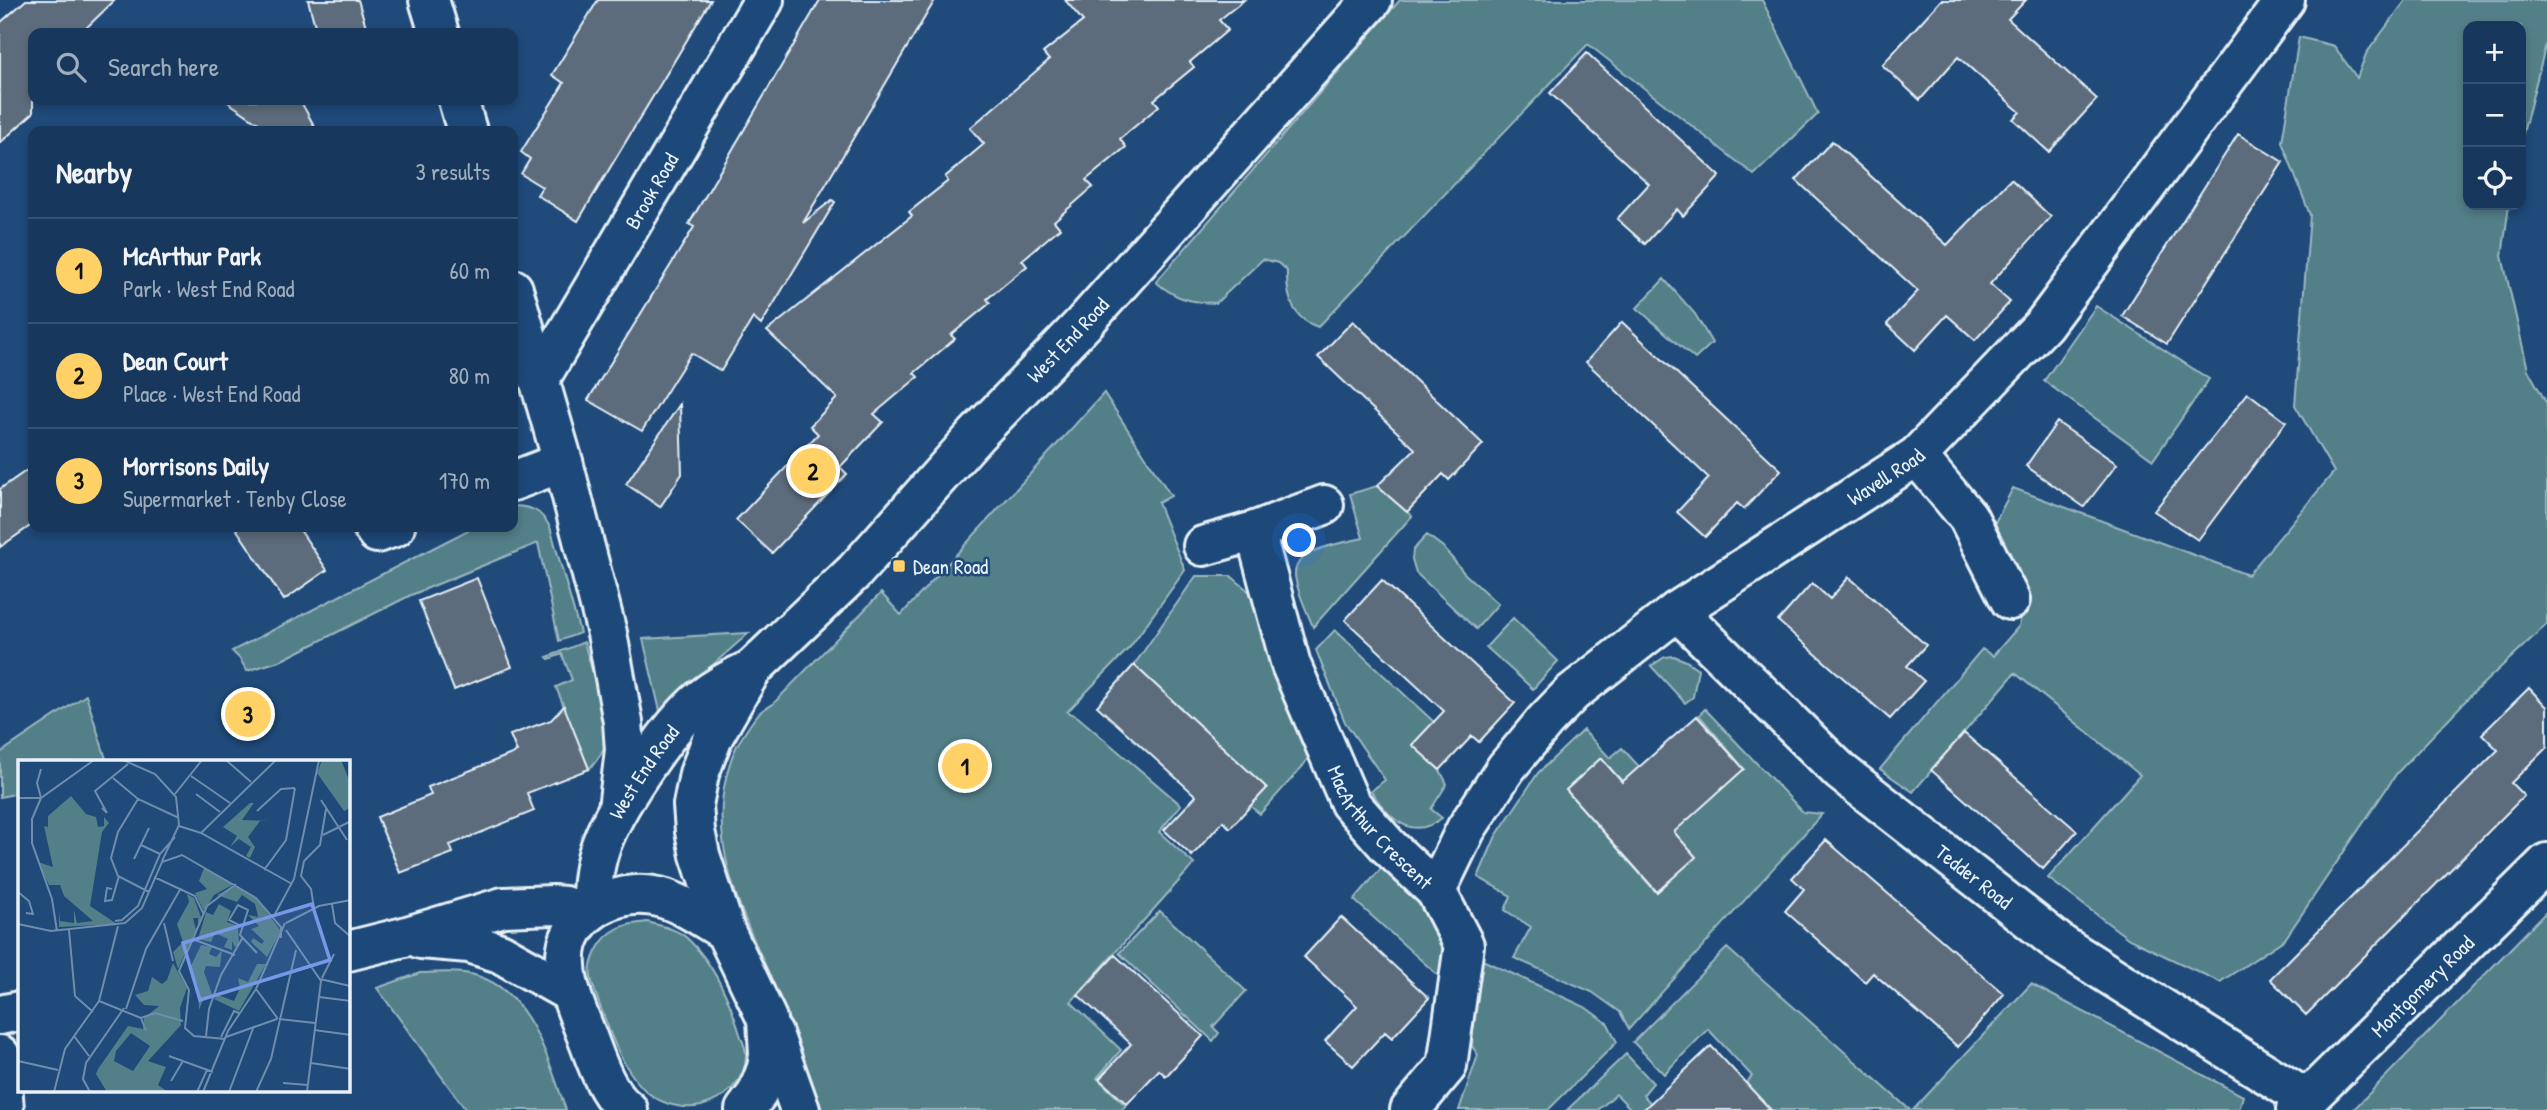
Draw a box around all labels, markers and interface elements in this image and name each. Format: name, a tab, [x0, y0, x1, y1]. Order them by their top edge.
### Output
map controls	[2463, 21, 2526, 210]
button: +	[2463, 21, 2526, 84]
search box	[28, 28, 518, 105]
icon: search	[52, 48, 90, 86]
text: Search here	[108, 49, 219, 84]
button: −	[2463, 84, 2526, 147]
street label: Brook Road	[617, 147, 685, 234]
button: locate	[2463, 147, 2526, 210]
text: Nearby	[56, 152, 132, 192]
text: 3 results	[415, 156, 490, 187]
text: McArthur Park	[123, 238, 261, 273]
text: 1	[75, 255, 83, 286]
text: 60 m	[450, 255, 490, 286]
text: Park · West End Road	[123, 273, 295, 304]
street label: West End Road	[1020, 291, 1115, 389]
text: Dean Court	[123, 343, 228, 378]
text: 2	[74, 360, 84, 391]
text: 80 m	[449, 360, 490, 391]
text: Place · West End Road	[123, 378, 300, 409]
street label: Wavell Road	[1841, 442, 1931, 512]
pin: 2	[790, 445, 836, 497]
text: Morrisons Daily	[123, 448, 269, 483]
text: 3	[74, 465, 84, 496]
text: 170 m	[439, 465, 490, 496]
text: Supermarket · Tenby Close	[123, 483, 347, 514]
your location	[1282, 523, 1316, 557]
place label: Dean Road	[913, 552, 988, 581]
marker: Dean Road	[891, 558, 907, 574]
pin: 3	[225, 688, 271, 740]
street label: West End Road	[601, 718, 685, 824]
pin: 1	[942, 740, 988, 792]
inset map	[18, 760, 350, 1092]
street label: MacArthur Crescent	[1321, 761, 1440, 896]
street label: Tedder Road	[1930, 837, 2019, 916]
street label: Montgomery Road	[2364, 928, 2480, 1043]

